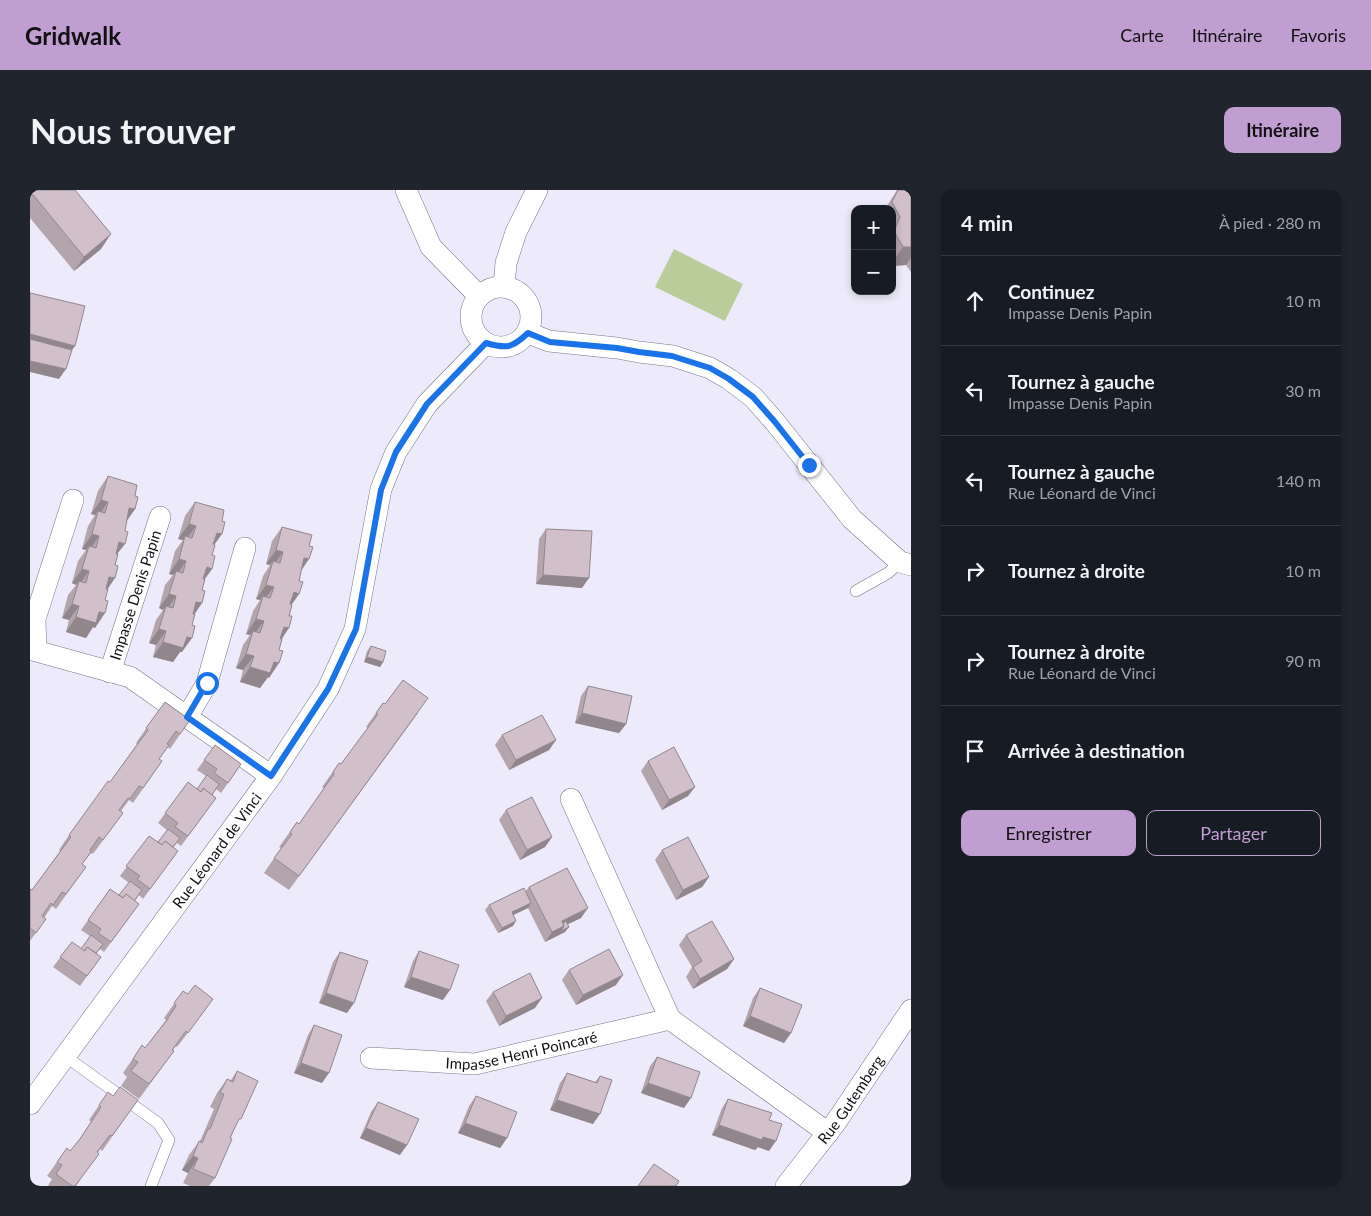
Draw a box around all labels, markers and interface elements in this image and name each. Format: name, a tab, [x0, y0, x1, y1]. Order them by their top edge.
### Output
text: Gridwalk	[25, 21, 121, 50]
text: Carte	[1120, 24, 1164, 46]
text: Itinéraire	[1192, 24, 1262, 46]
text: Favoris	[1290, 24, 1346, 46]
button: Itinéraire	[1224, 107, 1341, 153]
text: Nous trouver	[30, 109, 235, 151]
map controls	[851, 205, 896, 295]
button: +	[851, 205, 896, 250]
text: 4 min	[961, 210, 1013, 235]
text: À pied · 280 m	[1219, 213, 1321, 232]
button: −	[851, 250, 896, 295]
text: Continuez	[1008, 280, 1094, 303]
icon: ahead	[961, 287, 989, 315]
text: 10 m	[1285, 291, 1321, 310]
text: Impasse Denis Papin	[1008, 303, 1152, 322]
text: Tournez à gauche	[1008, 370, 1155, 393]
icon: left	[961, 377, 989, 405]
text: 30 m	[1285, 381, 1321, 400]
text: Impasse Denis Papin	[1008, 393, 1152, 412]
route end	[798, 454, 821, 477]
text: Tournez à gauche	[1008, 460, 1155, 483]
icon: left	[961, 467, 989, 495]
text: 140 m	[1276, 471, 1321, 490]
text: Rue Léonard de Vinci	[1008, 483, 1156, 502]
street label: Impasse Denis Papin	[106, 528, 164, 662]
icon: right	[961, 557, 989, 585]
text: Tournez à droite	[1008, 559, 1145, 582]
text: 10 m	[1285, 561, 1321, 580]
text: Tournez à droite	[1008, 640, 1145, 663]
icon: right	[961, 647, 989, 675]
text: 90 m	[1285, 651, 1321, 670]
text: Rue Léonard de Vinci	[1008, 663, 1156, 682]
route start	[196, 672, 219, 695]
icon: arrive	[961, 737, 989, 765]
text: Arrivée à destination	[1008, 739, 1185, 762]
street label: Rue Léonard de Vinci	[168, 789, 265, 911]
button: Enregistrer	[961, 810, 1136, 856]
button: Partager	[1146, 810, 1321, 856]
street label: Impasse Henri Poincaré	[445, 1027, 599, 1073]
street label: Rue Gutemberg	[814, 1052, 887, 1147]

